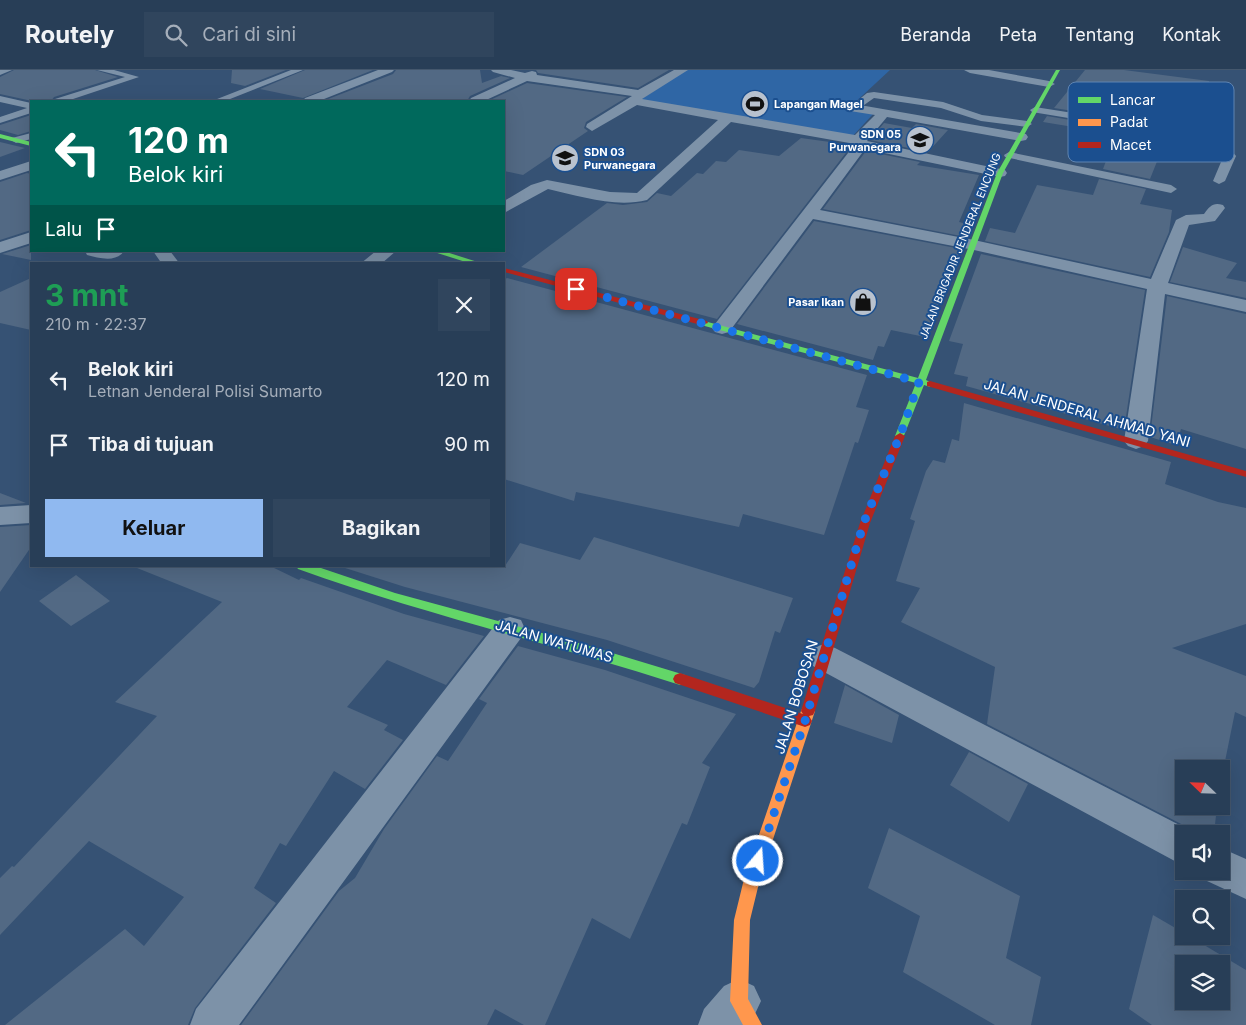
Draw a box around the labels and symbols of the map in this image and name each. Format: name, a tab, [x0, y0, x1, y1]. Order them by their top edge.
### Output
legend	[1068, 82, 1234, 162]
sports icon: Lapangan Magel	[740, 89, 770, 119]
text: Lancar	[1110, 91, 1155, 108]
place label: Lapangan Magel	[774, 97, 863, 111]
text: Padat	[1110, 113, 1148, 130]
school or university icon: SDN 05 Purwanegara	[905, 125, 935, 155]
place label: SDN 05 Purwanegara	[829, 127, 901, 154]
text: Macet	[1110, 136, 1152, 153]
school or university icon: SDN 03 Purwanegara	[550, 143, 580, 173]
place label: SDN 03 Purwanegara	[584, 145, 656, 172]
street label: JALAN BRIGADIR JENDERAL ENCUNG	[916, 151, 1004, 341]
pin	[555, 268, 597, 310]
shop icon: Pasar Ikan	[848, 287, 878, 317]
place label: Pasar Ikan	[788, 295, 844, 309]
street label: JALAN JENDERAL AHMAD YANI	[982, 375, 1192, 450]
street label: JALAN WATUMAS	[493, 616, 615, 665]
street label: JALAN BOBOSAN	[770, 638, 821, 756]
north arrow	[1175, 760, 1230, 815]
position arrow	[731, 834, 783, 886]

